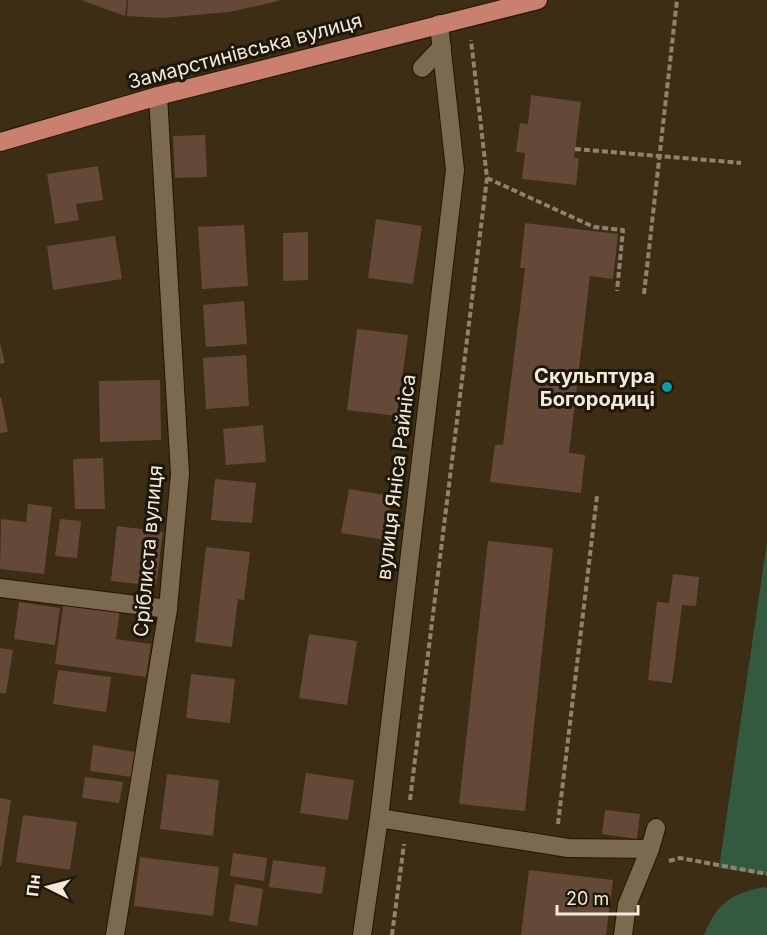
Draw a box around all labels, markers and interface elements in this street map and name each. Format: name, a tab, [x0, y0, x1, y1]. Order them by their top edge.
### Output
street label: Замарстинівська вулиця	[125, 8, 365, 94]
place label: Скульптура Богородиці	[534, 364, 655, 411]
street label: вулиця Яніса Райніса	[371, 373, 421, 581]
marker: Скульптура Богородиці	[660, 380, 674, 394]
street label: Сріблиста вулиця	[129, 464, 167, 638]
north arrow	[18, 857, 78, 917]
text: Пн	[22, 873, 44, 897]
scale bar	[557, 878, 638, 916]
text: 20 m	[566, 888, 609, 909]

